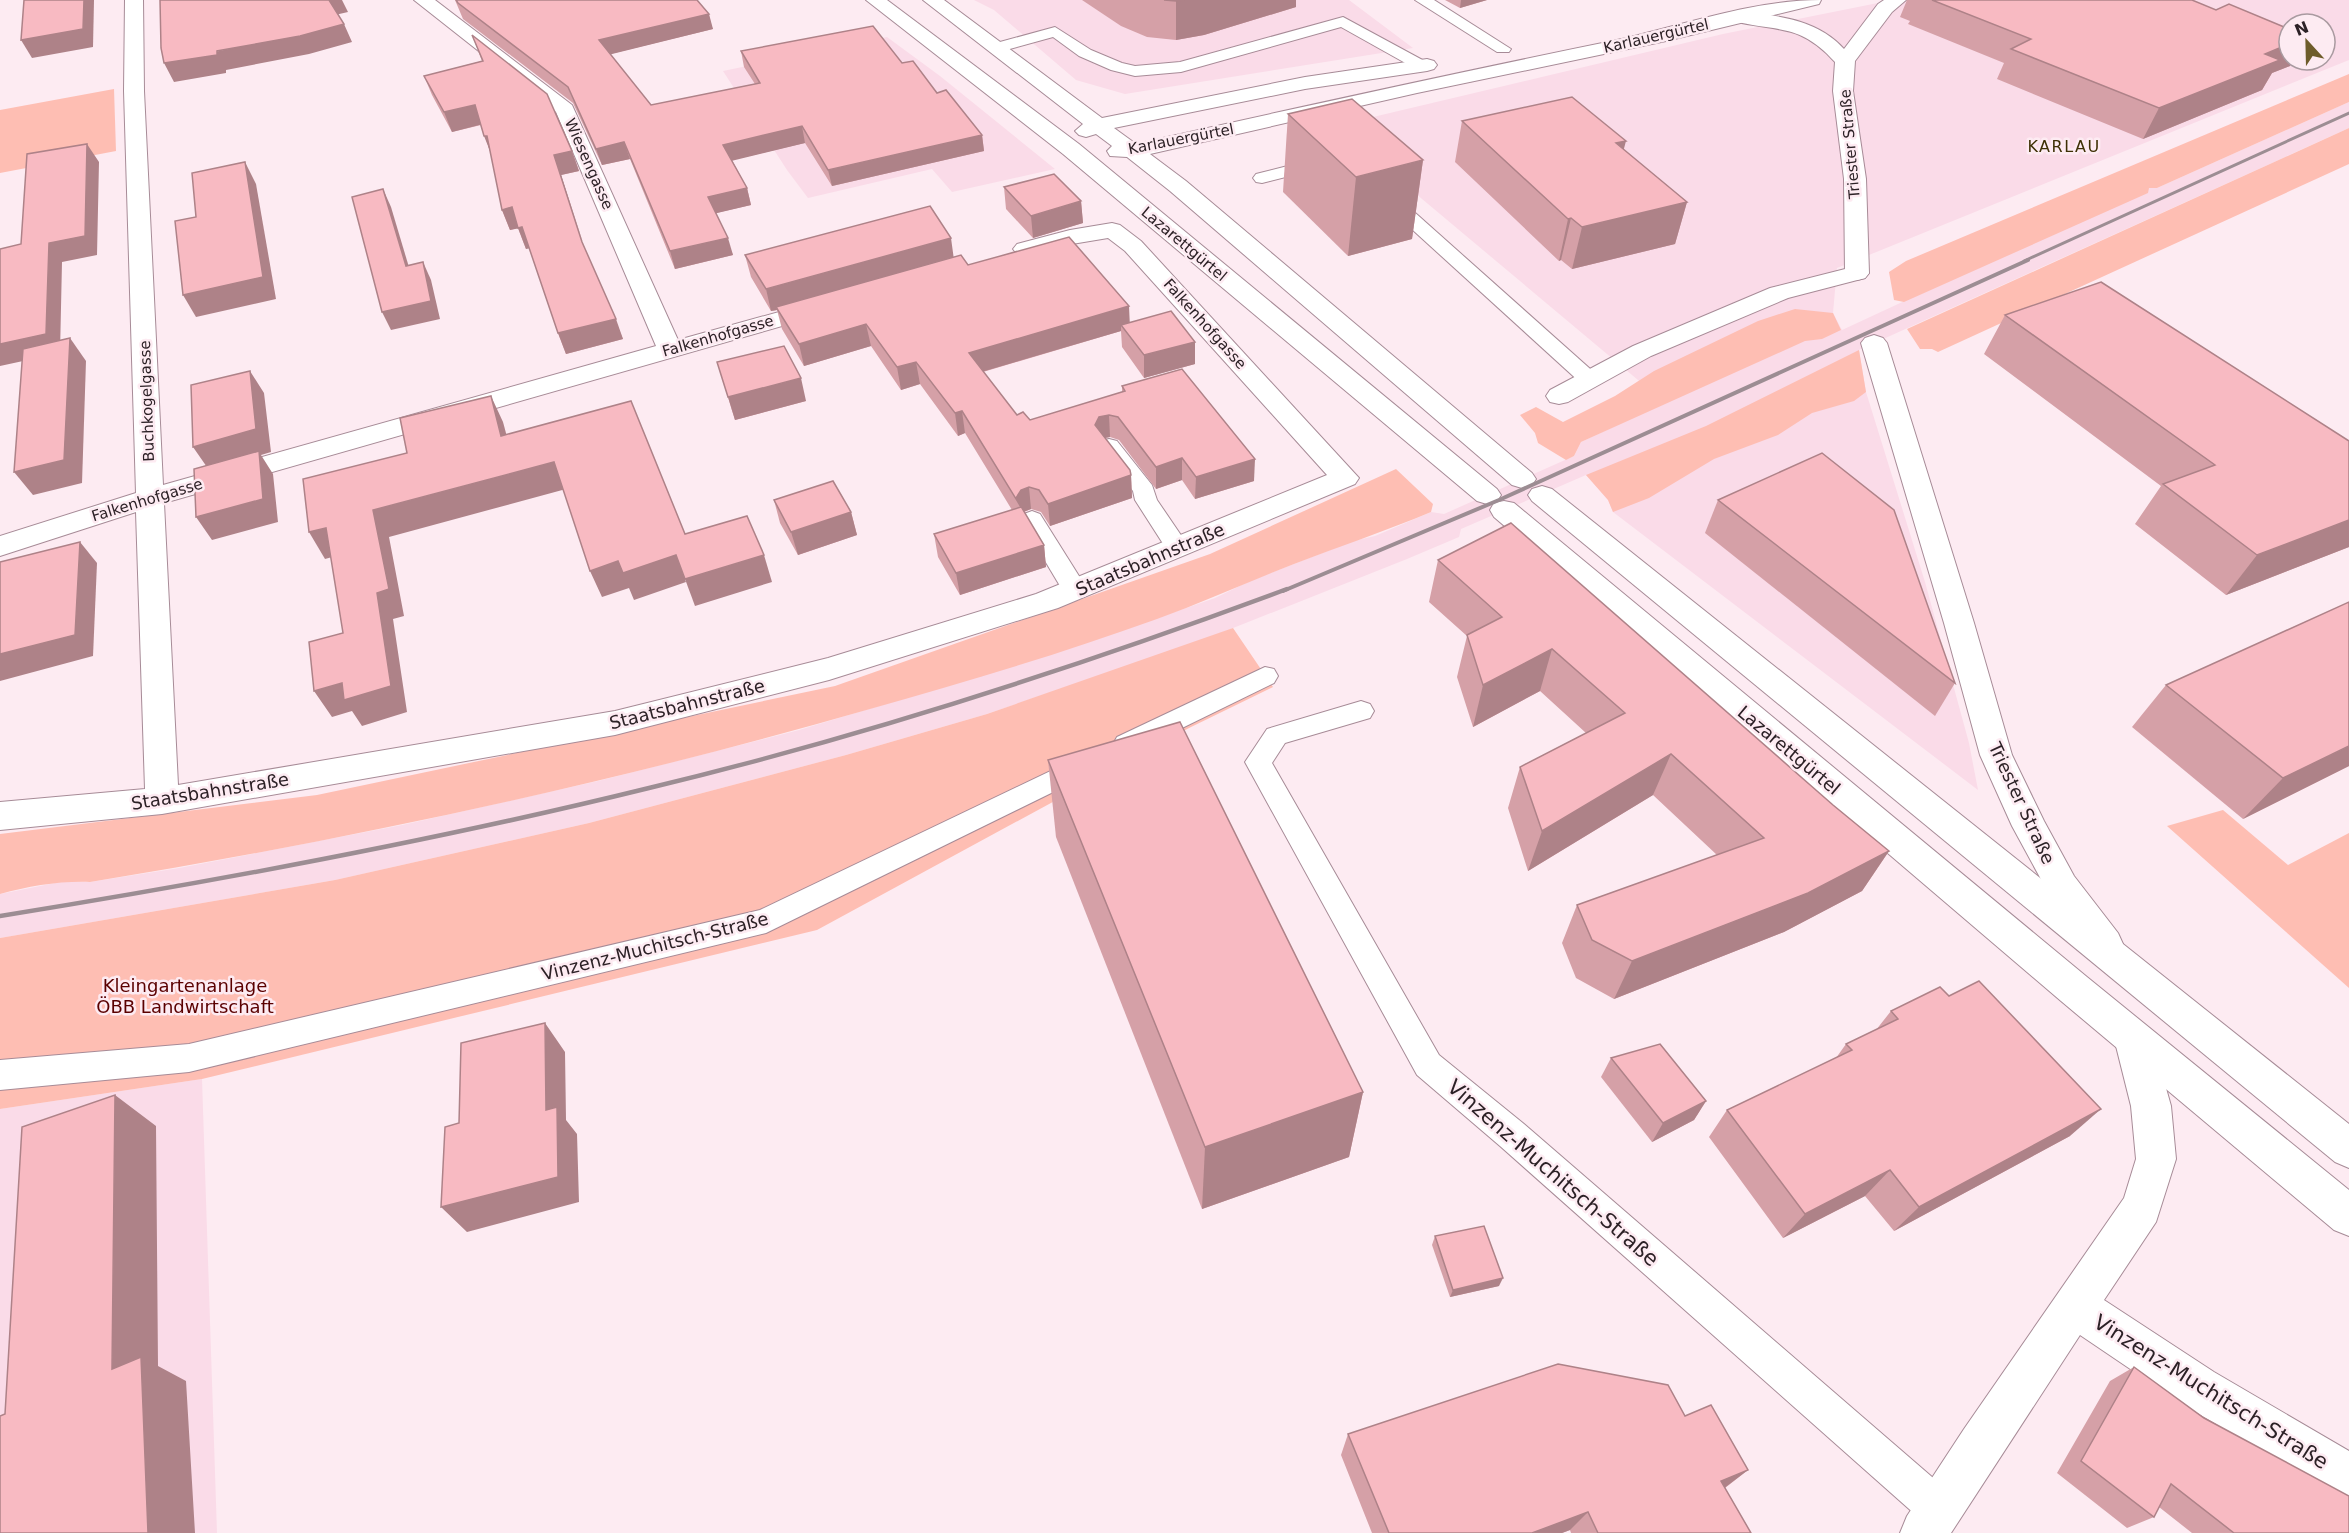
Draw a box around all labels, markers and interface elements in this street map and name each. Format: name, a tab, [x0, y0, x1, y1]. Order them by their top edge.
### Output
north arrow	[2277, 12, 2337, 72]
street label: Karlauergürtel	[1602, 15, 1710, 57]
text: N	[2292, 17, 2311, 40]
street label: Triester Straße	[1836, 89, 1864, 200]
street label: Wiesengasse	[561, 116, 617, 212]
street label: Karlauergürtel	[1127, 120, 1235, 158]
district label: KARLAU	[2027, 137, 2101, 156]
street label: Lazarettgürtel	[1138, 203, 1230, 285]
street label: Falkenhofgasse	[1160, 275, 1250, 373]
street label: Falkenhofgasse	[660, 311, 776, 361]
street label: Buchkogelgasse	[136, 340, 158, 462]
street label: Falkenhofgasse	[89, 475, 205, 525]
street label: Staatsbahnstraße	[1072, 518, 1228, 600]
street label: Staatsbahnstraße	[607, 675, 767, 733]
street label: Lazarettgürtel	[1734, 701, 1844, 799]
street label: Triester Straße	[1984, 738, 2059, 867]
street label: Staatsbahnstraße	[130, 768, 290, 814]
street label: Vinzenz-Muchitsch-Straße	[539, 908, 771, 984]
park label: Kleingartenanlage ÖBB Landwirtschaft	[96, 975, 274, 1017]
street label: Vinzenz-Muchitsch-Straße	[1443, 1075, 1663, 1271]
street label: Vinzenz-Muchitsch-Straße	[2089, 1310, 2333, 1474]

